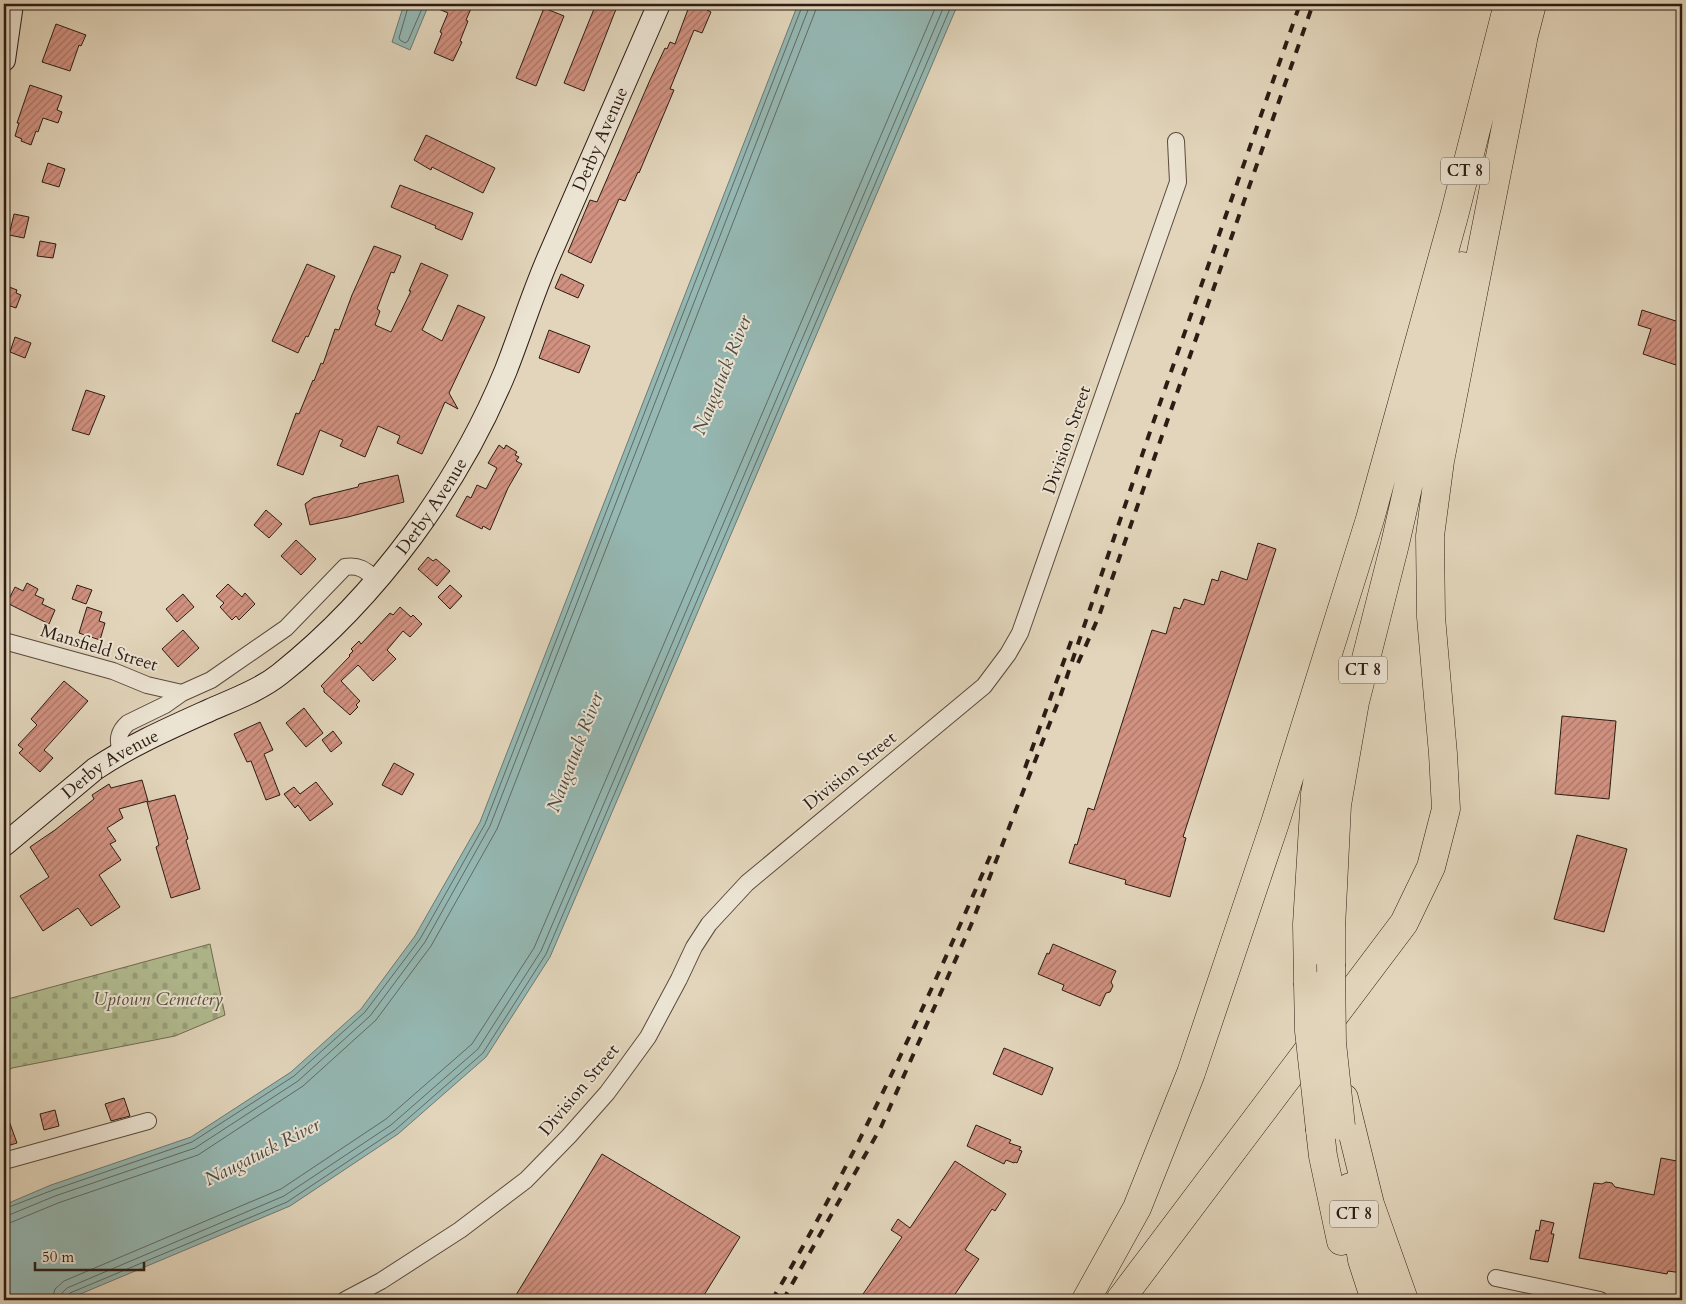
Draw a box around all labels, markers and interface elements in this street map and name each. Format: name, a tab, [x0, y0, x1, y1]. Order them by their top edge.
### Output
street label: Derby Avenue	[566, 83, 634, 195]
road number: CT 8	[1441, 158, 1489, 185]
water label: Naugatuck River	[686, 311, 758, 439]
street label: Division Street	[1037, 382, 1097, 498]
street label: Derby Avenue	[390, 453, 473, 560]
street label: Mansfield Street	[37, 618, 161, 678]
road number: CT 8	[1339, 656, 1387, 684]
water label: Naugatuck River	[540, 687, 610, 816]
street label: Derby Avenue	[56, 723, 163, 805]
street label: Division Street	[798, 726, 902, 816]
park label: Uptown Cemetery	[93, 987, 223, 1012]
street label: Division Street	[533, 1038, 625, 1141]
water label: Naugatuck River	[200, 1111, 325, 1192]
road number: CT 8	[1330, 1200, 1378, 1228]
scale bar	[35, 1239, 144, 1271]
text: 50 m	[42, 1247, 74, 1267]

